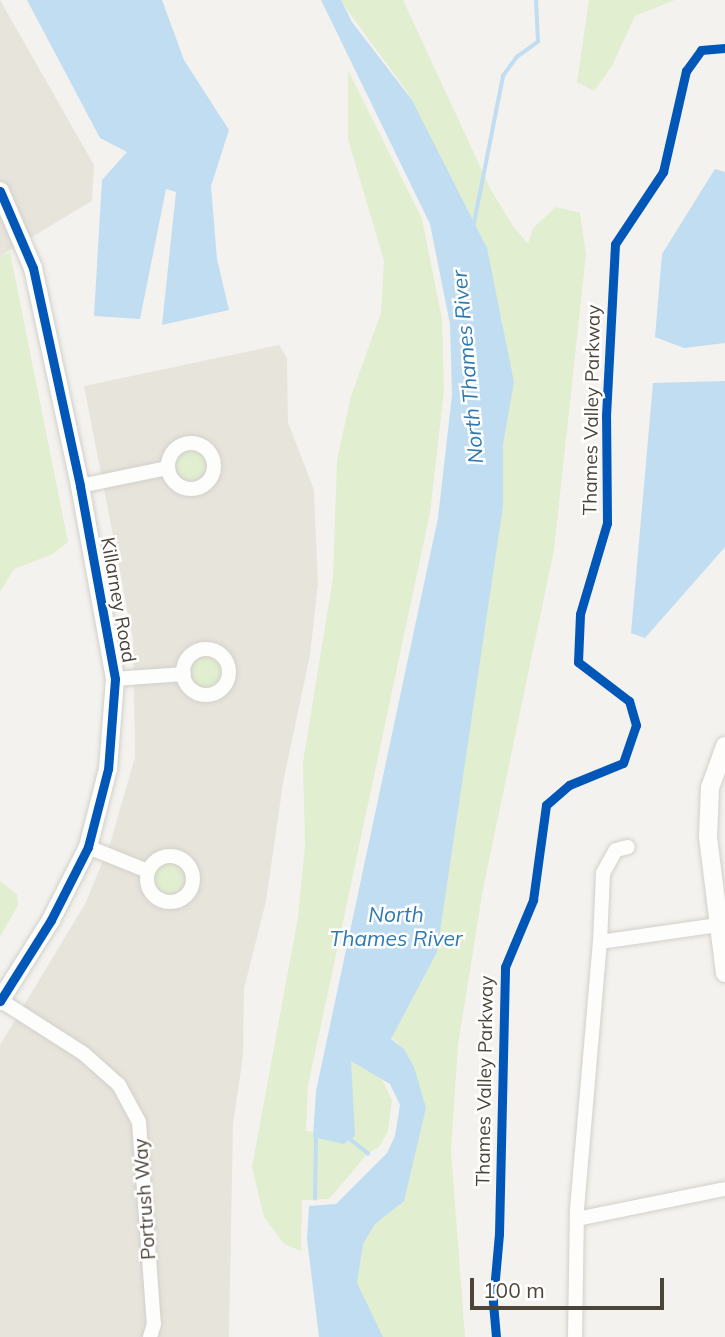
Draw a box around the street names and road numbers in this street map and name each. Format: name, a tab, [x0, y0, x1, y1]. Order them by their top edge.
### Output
street label: Thames Valley Parkway	[579, 304, 605, 516]
street label: Killarney Road	[96, 536, 140, 664]
street label: Thames Valley Parkway	[472, 975, 498, 1187]
street label: Portrush Way	[129, 1138, 161, 1260]

